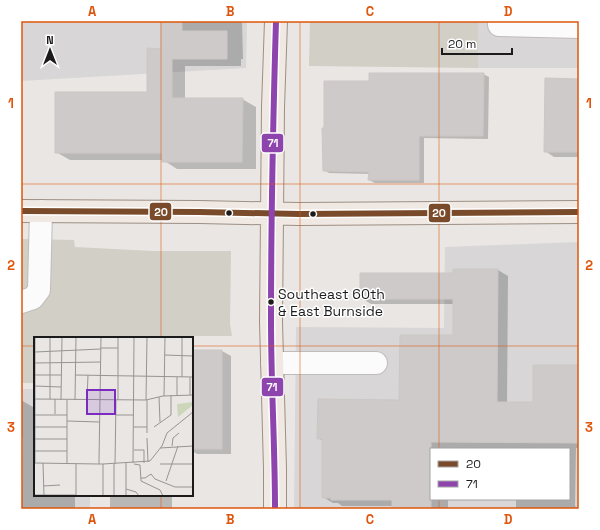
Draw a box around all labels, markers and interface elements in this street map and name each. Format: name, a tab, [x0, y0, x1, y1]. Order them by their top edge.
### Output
text: A	[88, 3, 97, 20]
text: B	[226, 3, 235, 20]
text: C	[366, 3, 374, 20]
text: D	[504, 3, 513, 20]
north arrow	[30, 30, 70, 70]
scale bar	[442, 30, 512, 56]
text: N	[46, 33, 54, 47]
text: 20 m	[448, 36, 476, 52]
text: 1	[8, 95, 14, 112]
text: 1	[586, 95, 592, 112]
line badge: 71	[261, 133, 284, 153]
text: 71	[268, 136, 278, 150]
line badge: 20	[149, 202, 172, 221]
line badge: 20	[428, 203, 451, 223]
text: 20	[154, 205, 168, 219]
text: 20	[432, 206, 446, 220]
unlabelled marker	[224, 208, 234, 218]
unlabelled marker	[308, 209, 318, 219]
text: 2	[7, 257, 15, 274]
text: 2	[585, 257, 593, 274]
place label: Southeast 60th & East Burnside	[278, 285, 385, 320]
marker: Southeast 60th & East Burnside	[266, 297, 276, 307]
inset map	[34, 337, 193, 496]
line badge: 71	[261, 377, 284, 397]
text: 71	[267, 380, 277, 394]
text: 3	[7, 419, 15, 436]
text: 3	[585, 419, 593, 436]
legend	[430, 448, 570, 500]
text: 20	[466, 456, 481, 472]
text: 71	[466, 476, 478, 492]
text: A	[88, 511, 97, 528]
text: B	[226, 511, 235, 528]
text: C	[366, 511, 374, 528]
text: D	[504, 511, 513, 528]

